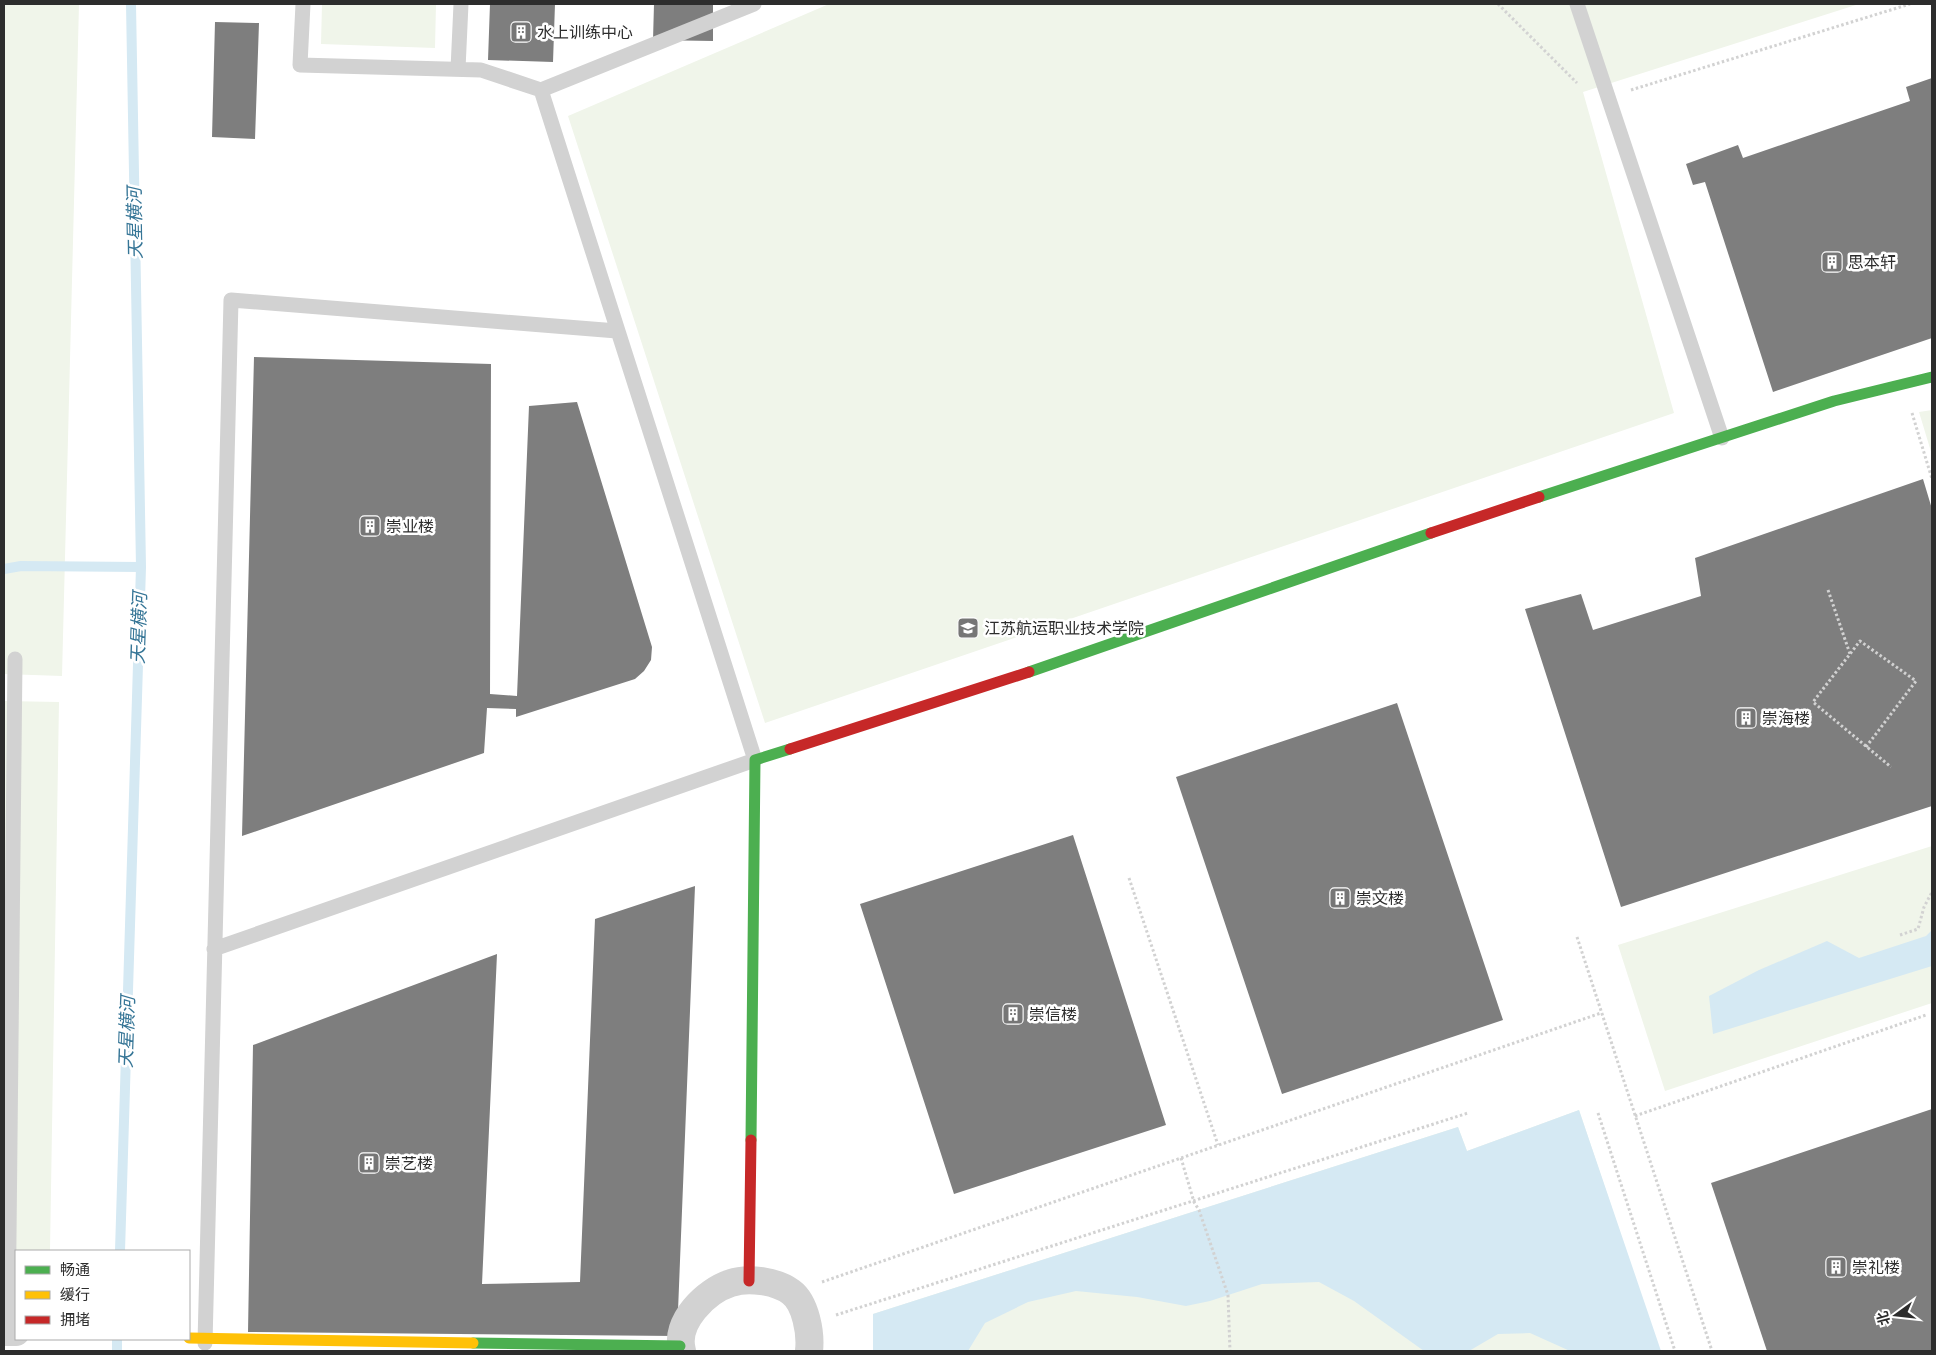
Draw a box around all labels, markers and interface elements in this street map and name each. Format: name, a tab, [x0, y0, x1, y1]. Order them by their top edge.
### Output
building icon: 水上训练中心	[509, 20, 533, 44]
place label: 水上训练中心	[537, 22, 633, 42]
water label: 天星横河	[122, 184, 147, 259]
building icon: 思本轩	[1820, 250, 1844, 274]
place label: 思本轩	[1848, 252, 1896, 272]
building icon: 崇业楼	[358, 514, 382, 538]
place label: 崇业楼	[386, 516, 434, 536]
water label: 天星横河	[126, 589, 151, 664]
school or university icon: 江苏航运职业技术学院	[956, 616, 980, 640]
place label: 江苏航运职业技术学院	[984, 618, 1144, 638]
building icon: 崇海楼	[1734, 706, 1758, 730]
place label: 崇海楼	[1762, 708, 1810, 728]
building icon: 崇文楼	[1328, 886, 1352, 910]
place label: 崇文楼	[1356, 888, 1404, 908]
water label: 天星横河	[114, 993, 139, 1068]
building icon: 崇信楼	[1001, 1002, 1025, 1026]
place label: 崇信楼	[1029, 1004, 1077, 1024]
building icon: 崇艺楼	[357, 1151, 381, 1175]
place label: 崇艺楼	[385, 1153, 433, 1173]
legend	[15, 1250, 190, 1340]
building icon: 崇礼楼	[1824, 1255, 1848, 1279]
place label: 崇礼楼	[1852, 1257, 1900, 1277]
text: 畅通	[60, 1260, 90, 1279]
text: 缓行	[60, 1285, 90, 1304]
north arrow	[1871, 1290, 1921, 1340]
text: 北	[1873, 1309, 1894, 1327]
text: 拥堵	[60, 1310, 90, 1329]

